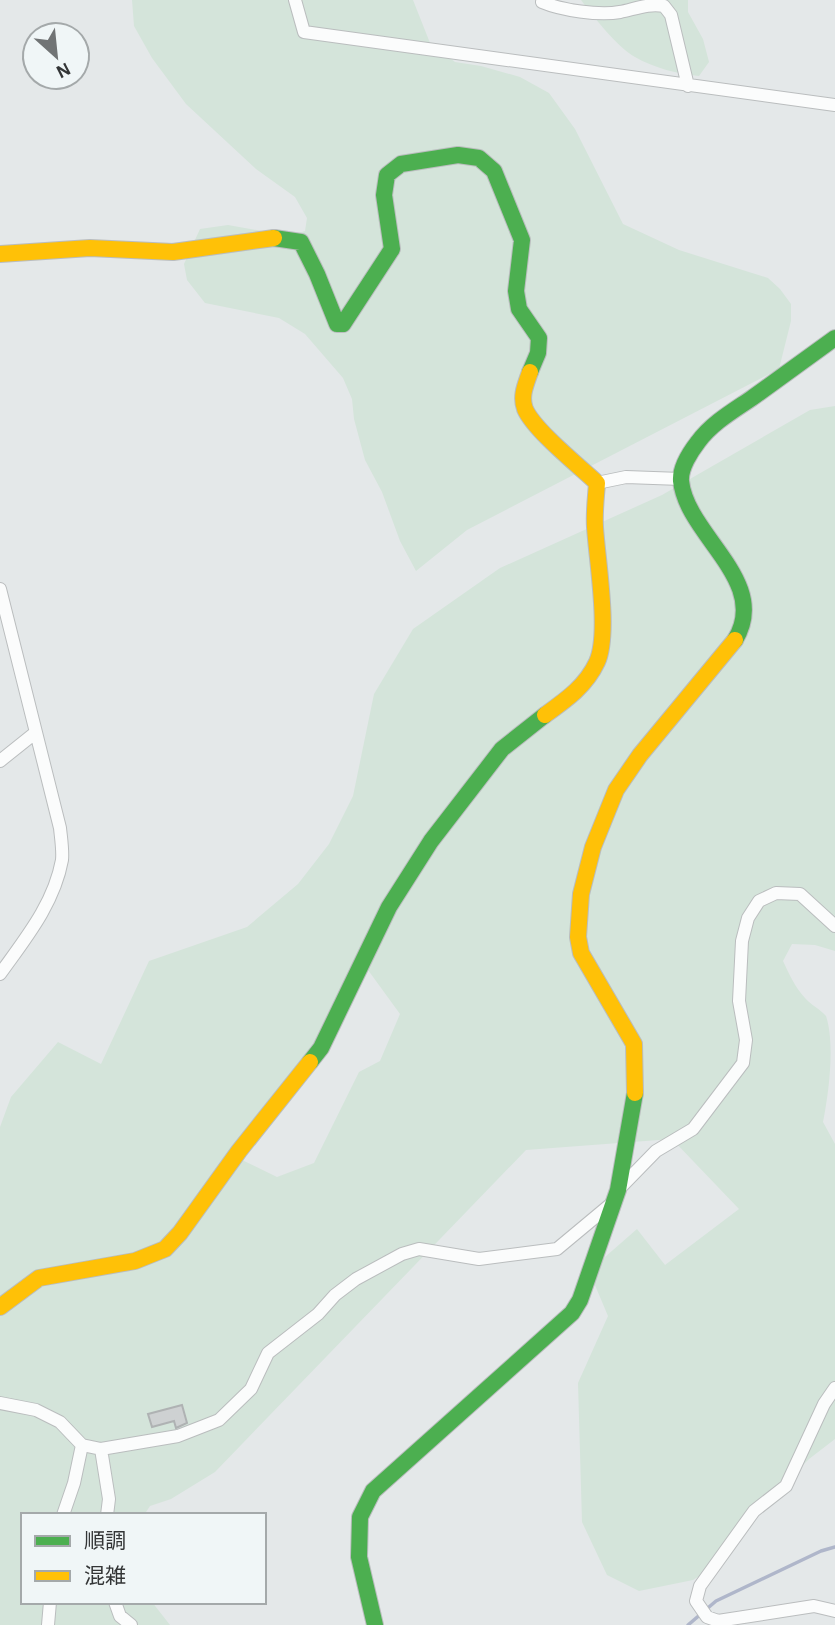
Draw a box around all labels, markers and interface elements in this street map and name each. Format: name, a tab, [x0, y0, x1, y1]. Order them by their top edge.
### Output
north arrow	[21, 21, 91, 91]
text: N	[53, 58, 73, 81]
legend	[21, 1513, 266, 1604]
text: 順調	[84, 1530, 126, 1552]
text: 混雑	[84, 1565, 126, 1587]

